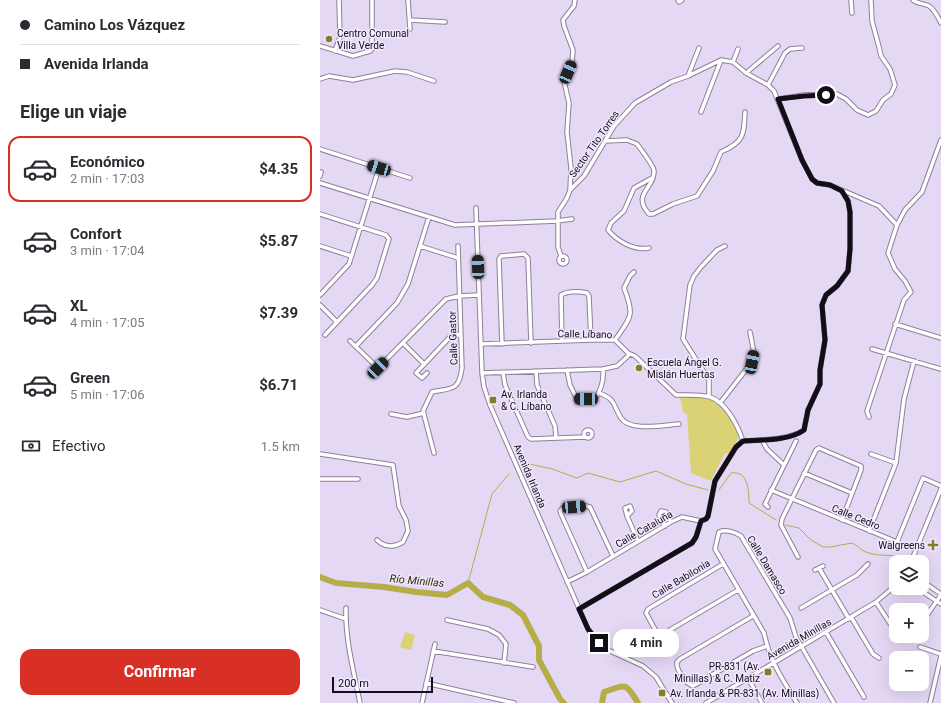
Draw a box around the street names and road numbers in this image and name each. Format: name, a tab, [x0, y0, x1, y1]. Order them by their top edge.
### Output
street label: Sector Tito Torres	[567, 109, 621, 179]
street label: Calle Gastor	[447, 310, 459, 365]
street label: Calle Líbano	[558, 328, 613, 340]
street label: Avenida Irlanda	[512, 442, 548, 510]
street label: Calle Cedro	[830, 502, 882, 532]
street label: Calle Cataluña	[613, 508, 675, 550]
street label: Calle Damasco	[745, 533, 789, 597]
street label: Calle Babilonia	[650, 557, 712, 601]
street label: Avenida Minillas	[765, 616, 833, 662]

